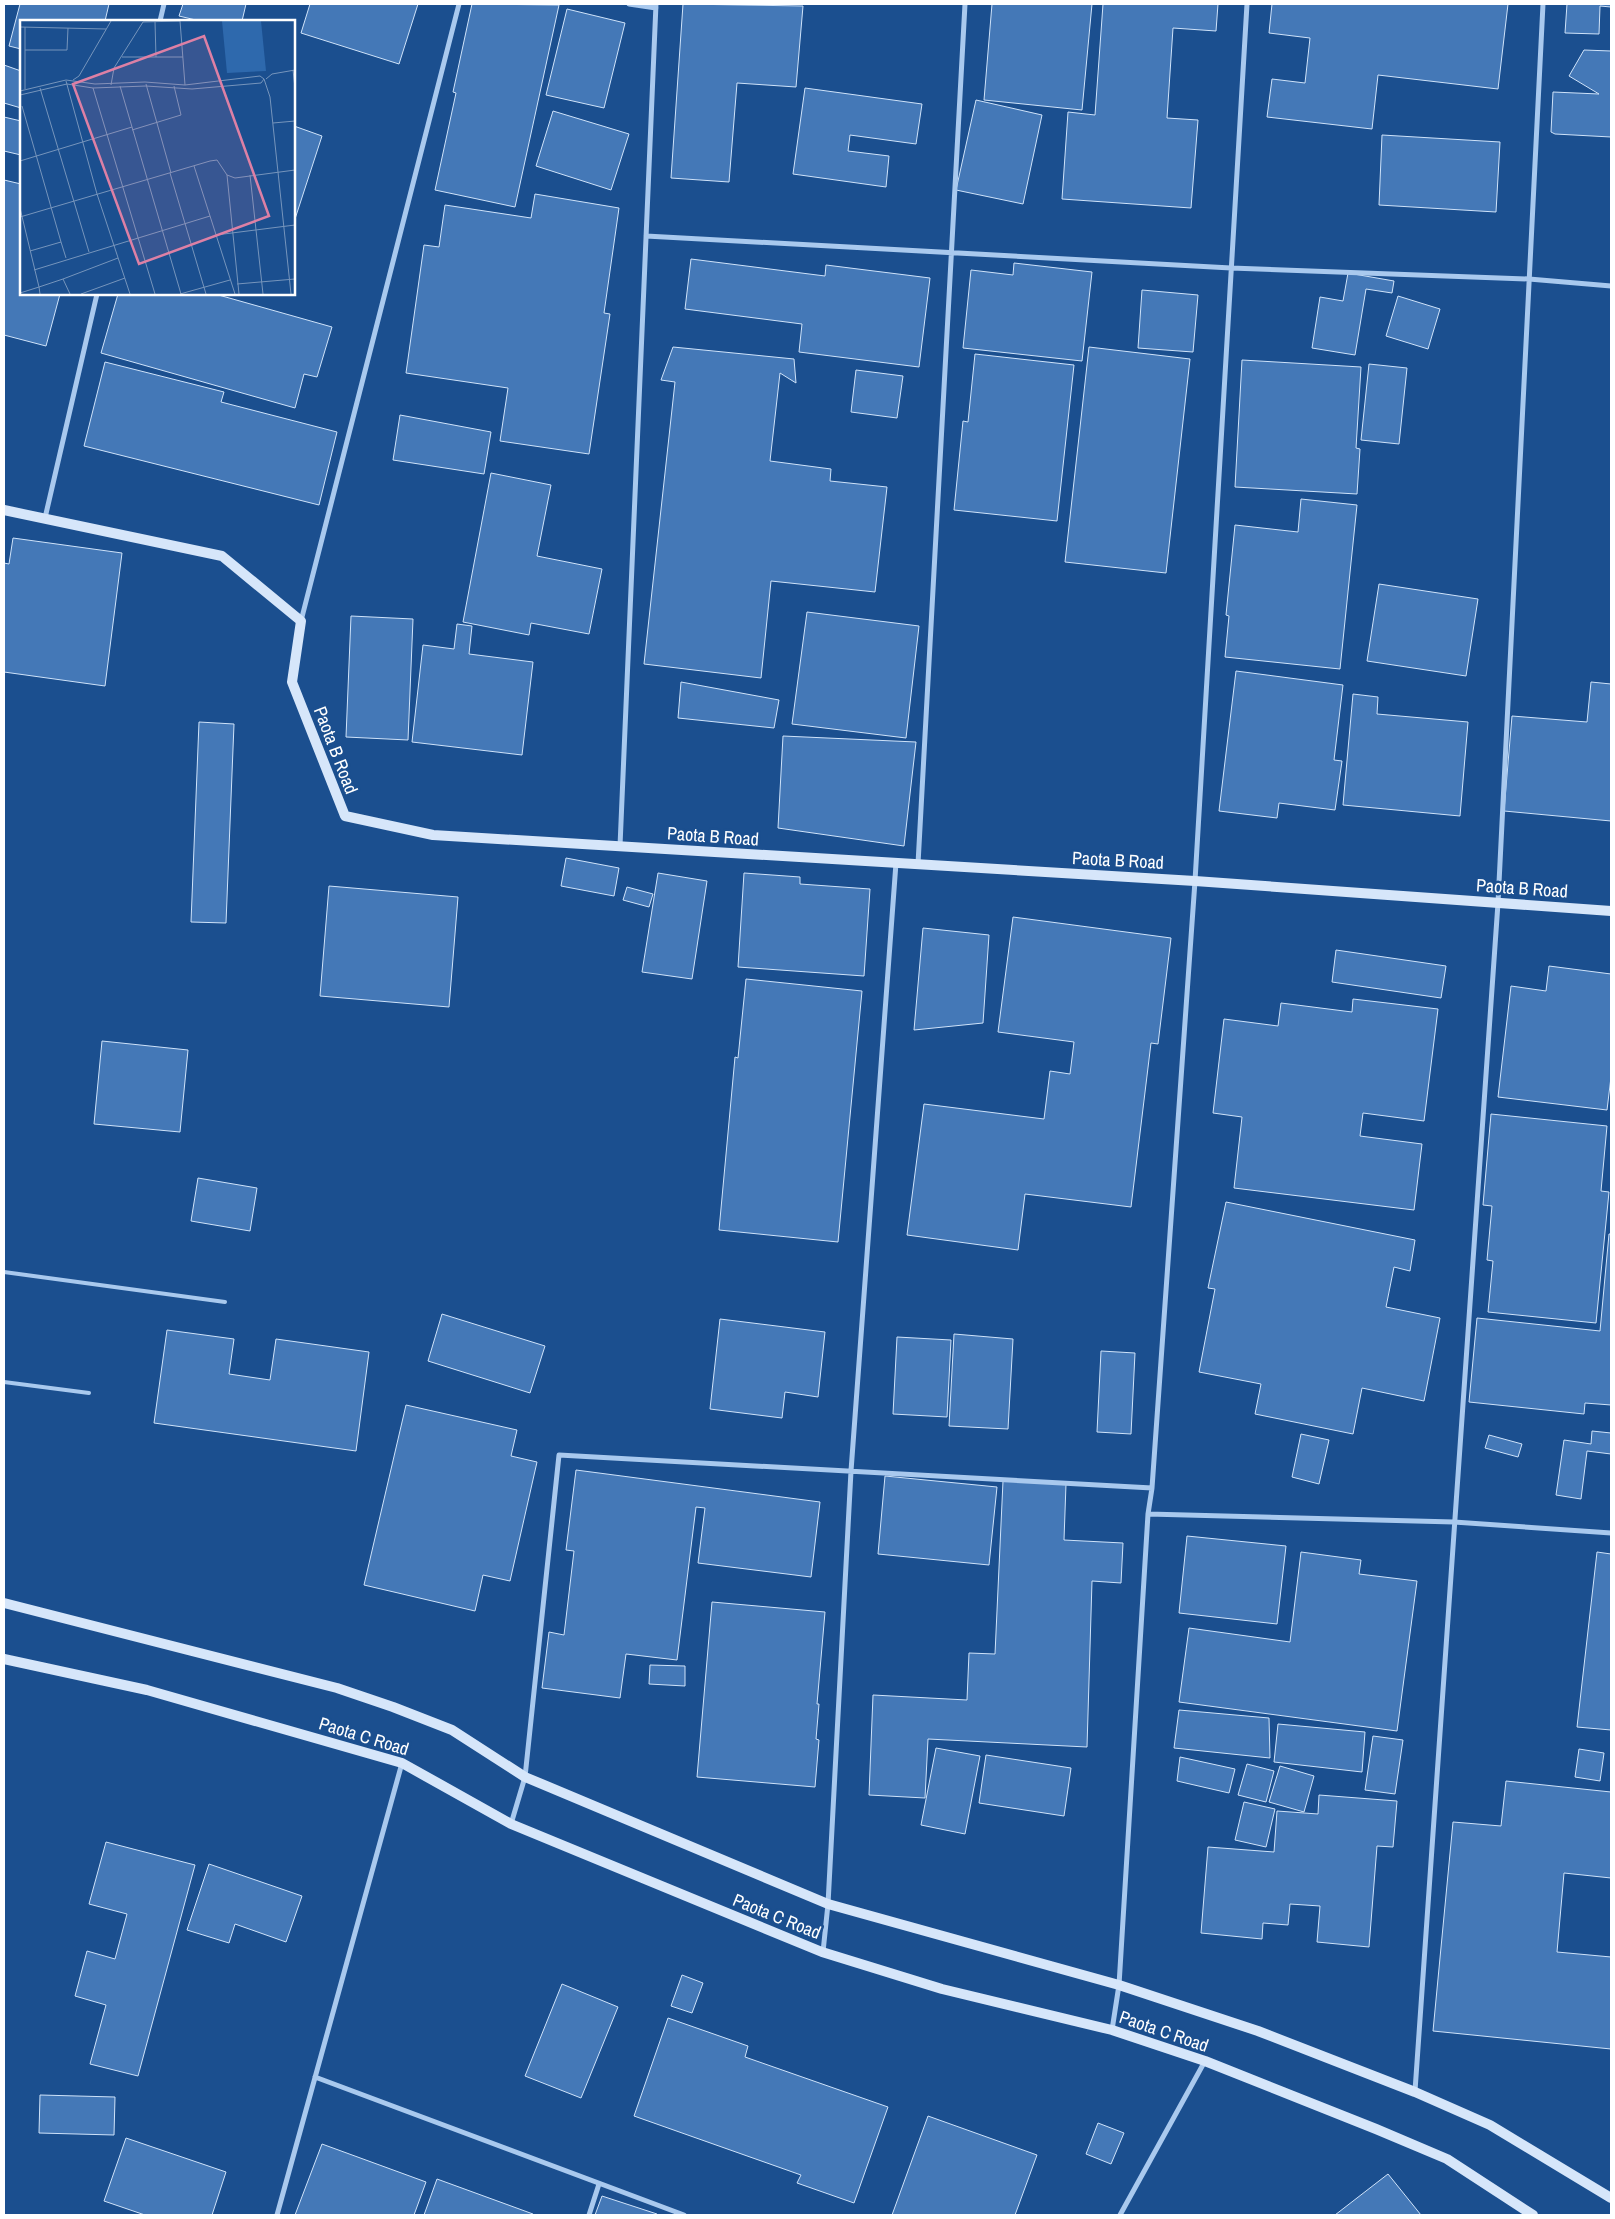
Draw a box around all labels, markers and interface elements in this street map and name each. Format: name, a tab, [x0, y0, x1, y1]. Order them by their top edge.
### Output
inset map	[20, 20, 295, 295]
street label: Paota B Road	[308, 703, 364, 797]
street label: Paota B Road	[666, 820, 760, 852]
street label: Paota B Road	[1071, 845, 1165, 875]
street label: Paota B Road	[1475, 872, 1569, 904]
street label: Paota C Road	[316, 1710, 412, 1762]
street label: Paota C Road	[729, 1887, 825, 1945]
street label: Paota C Road	[1116, 2004, 1212, 2058]

